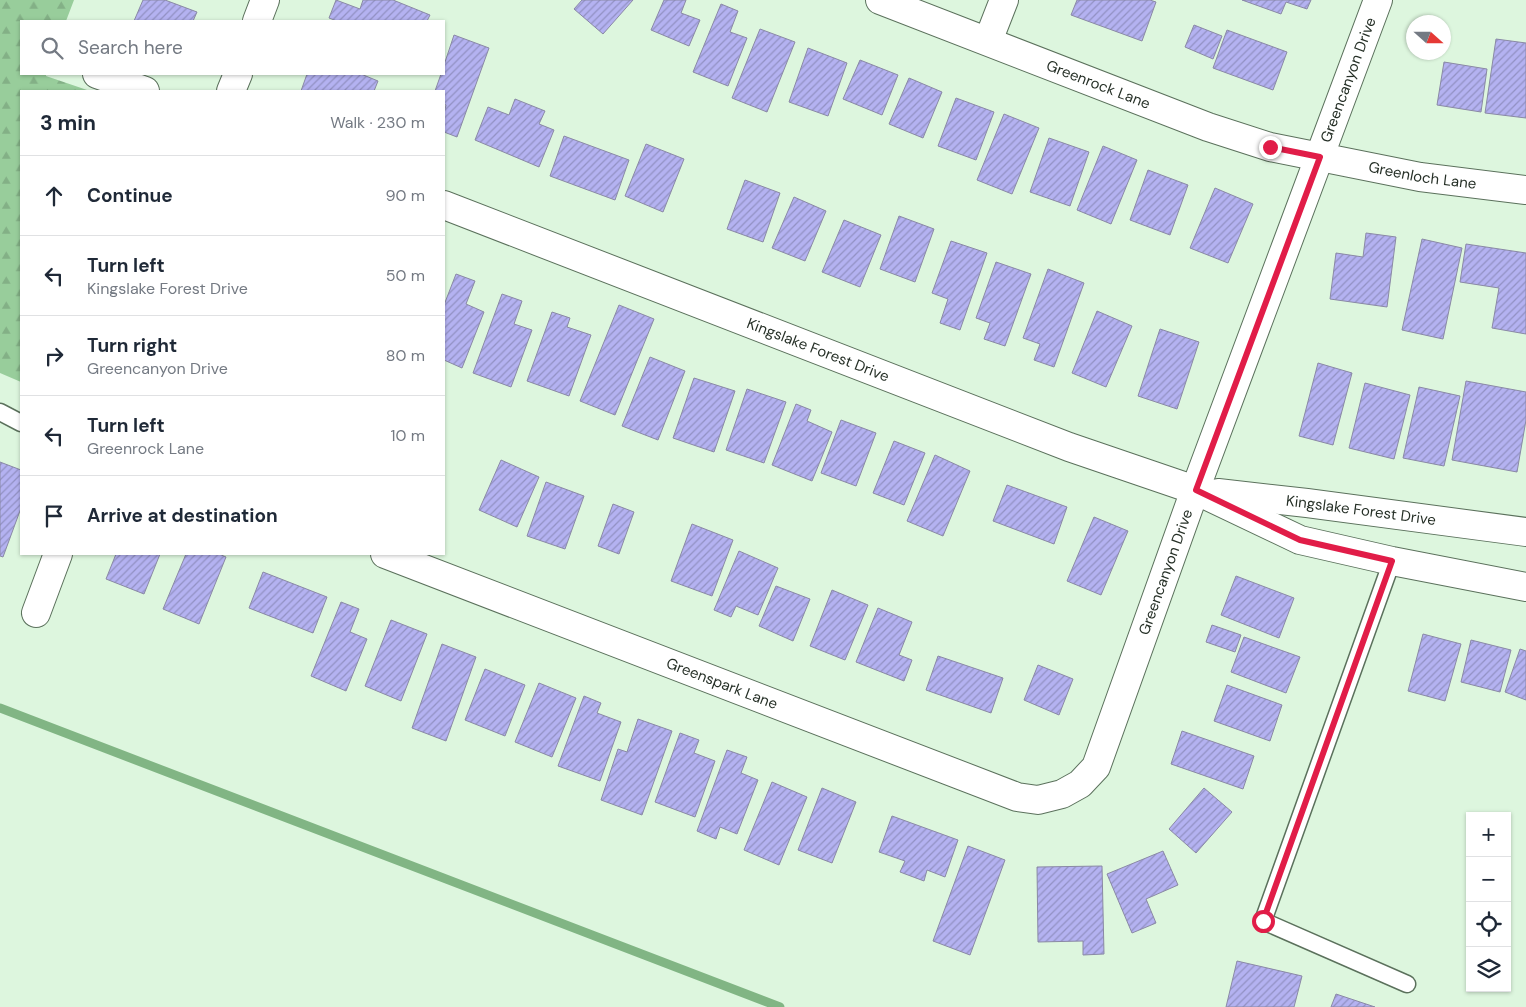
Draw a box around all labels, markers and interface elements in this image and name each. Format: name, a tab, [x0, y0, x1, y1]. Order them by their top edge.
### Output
street label: Greencanyon Drive	[1316, 14, 1381, 145]
north arrow	[1406, 15, 1451, 60]
search box	[20, 20, 445, 75]
icon: search	[38, 34, 66, 62]
text: Search here	[78, 35, 183, 60]
street label: Greenrock Lane	[1043, 55, 1153, 114]
text: 3 min	[40, 109, 96, 137]
text: Walk · 230 m	[330, 112, 425, 133]
route end	[1259, 136, 1282, 159]
street label: Greenloch Lane	[1367, 157, 1477, 194]
icon: ahead	[40, 182, 68, 210]
text: Continue	[87, 183, 173, 208]
text: 90 m	[385, 185, 425, 206]
text: Turn left	[87, 253, 165, 278]
icon: left	[40, 262, 68, 290]
text: 50 m	[386, 265, 425, 286]
text: Kingslake Forest Drive	[87, 278, 248, 299]
street label: Kingslake Forest Drive	[744, 313, 892, 386]
text: Turn right	[87, 333, 177, 358]
icon: right	[40, 342, 68, 370]
text: 80 m	[386, 345, 425, 366]
text: Greencanyon Drive	[87, 358, 228, 379]
text: Turn left	[87, 413, 165, 438]
icon: left	[40, 422, 68, 450]
text: 10 m	[391, 425, 425, 446]
text: Greenrock Lane	[87, 438, 204, 459]
street label: Kingslake Forest Drive	[1285, 491, 1437, 530]
icon: arrive	[40, 502, 68, 530]
text: Arrive at destination	[87, 503, 278, 528]
street label: Greencanyon Drive	[1134, 506, 1197, 638]
street label: Greenspark Lane	[663, 653, 781, 714]
map controls	[1466, 812, 1511, 992]
button: +	[1466, 812, 1511, 857]
button: −	[1466, 857, 1511, 902]
button: locate	[1466, 902, 1511, 947]
route start	[1252, 910, 1275, 933]
button: layers	[1466, 947, 1511, 992]

